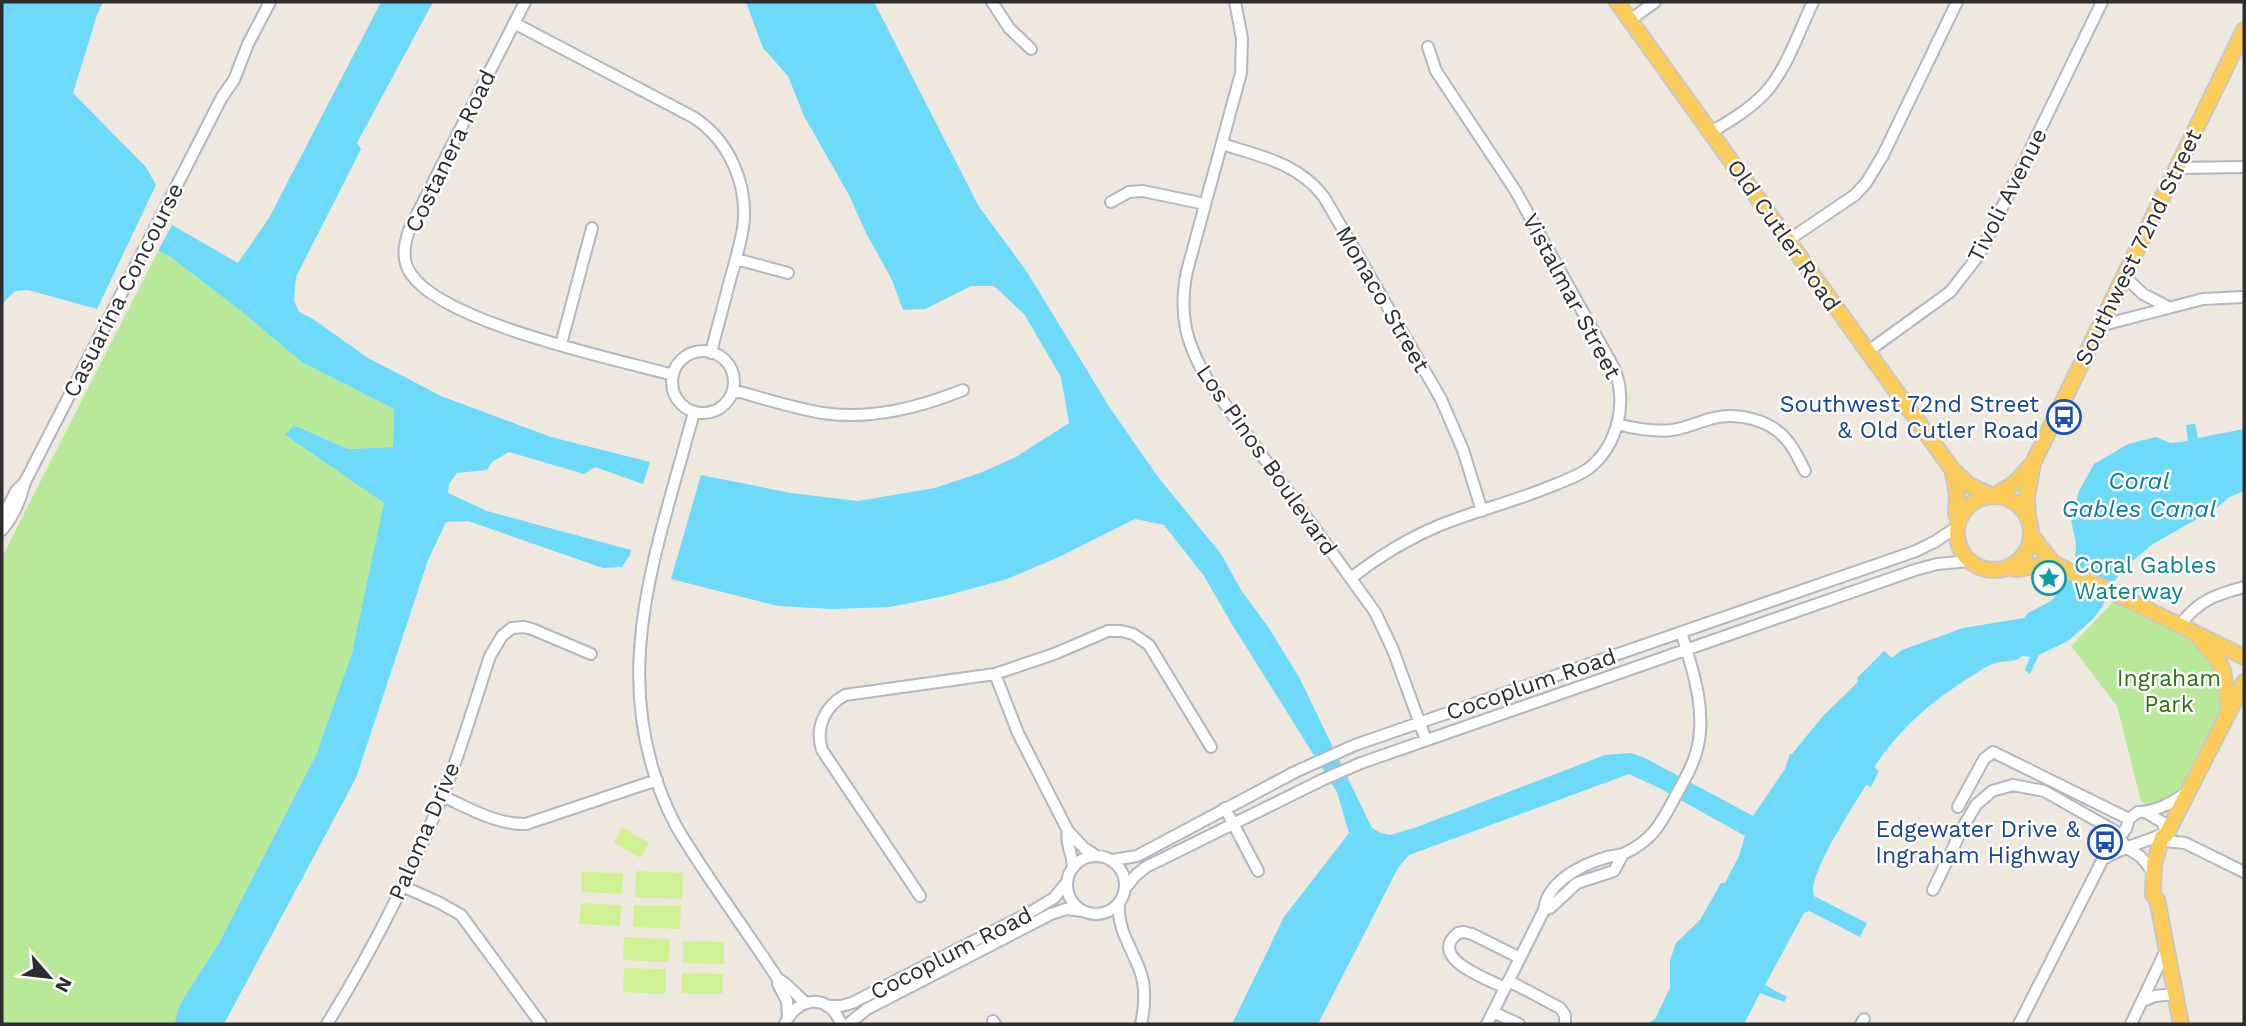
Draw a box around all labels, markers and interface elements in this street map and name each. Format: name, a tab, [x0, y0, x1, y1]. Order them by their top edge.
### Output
street label: Costanera Road	[399, 66, 501, 237]
street label: Tivoli Avenue	[1962, 124, 2053, 267]
street label: Southwest 72nd Street	[2069, 124, 2208, 370]
street label: Old Cutler Road	[1721, 154, 1846, 316]
street label: Casuarina Concourse	[58, 178, 189, 402]
street label: Vistalmar Street	[1517, 209, 1627, 384]
street label: Monaco Street	[1330, 221, 1436, 377]
street label: Los Pinos Boulevard	[1191, 360, 1343, 561]
place label: Southwest 72nd Street & Old Cutler Road	[1780, 391, 2039, 444]
bus stop icon: Southwest 72nd Street & Old Cutler Road	[2045, 398, 2083, 436]
water label: Coral Gables Canal	[2062, 467, 2216, 523]
place label: Coral Gables Waterway	[2074, 552, 2216, 605]
place icon: Coral Gables Waterway	[2030, 559, 2068, 597]
street label: Cocoplum Road	[1443, 643, 1620, 726]
park label: Ingraham Park	[2117, 665, 2221, 718]
street label: Paloma Drive	[383, 758, 466, 904]
place label: Edgewater Drive & Ingraham Highway	[1875, 816, 2081, 869]
bus stop icon: Edgewater Drive & Ingraham Highway	[2086, 823, 2124, 861]
street label: Cocoplum Road	[866, 901, 1037, 1006]
north arrow	[14, 942, 84, 1012]
text: N	[50, 973, 77, 996]

